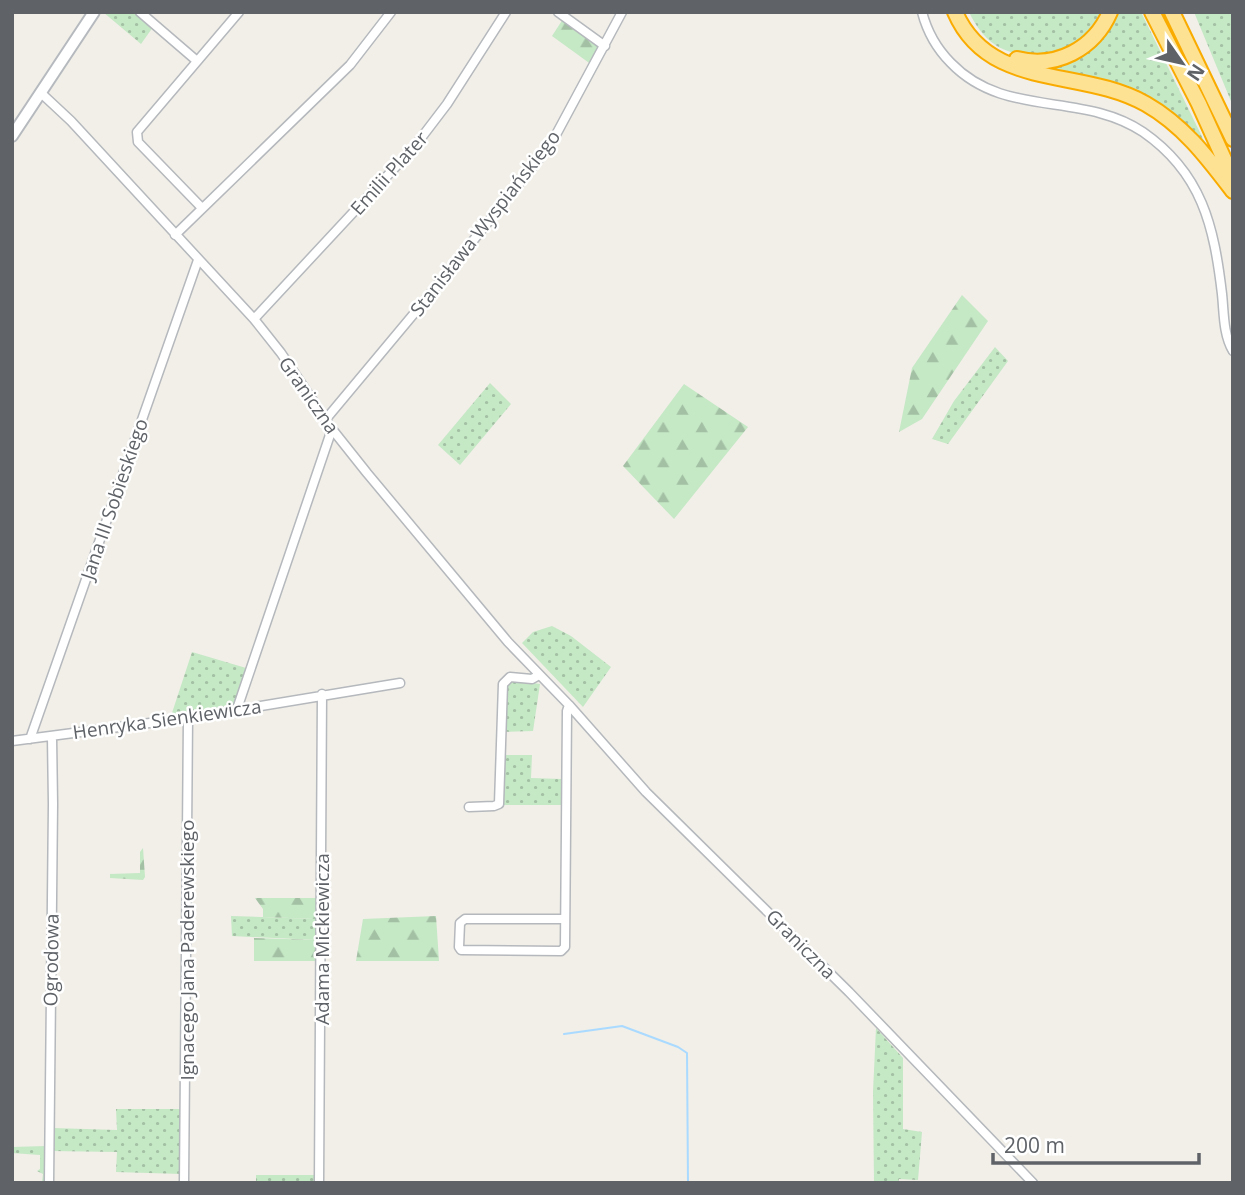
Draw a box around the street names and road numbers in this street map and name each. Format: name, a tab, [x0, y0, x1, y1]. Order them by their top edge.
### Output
street label: Stanisława Wyspiańskiego	[404, 124, 566, 322]
street label: Emilii Plater	[344, 125, 434, 220]
street label: Graniczna	[273, 351, 345, 439]
street label: Jana III Sobieskiego	[74, 415, 154, 585]
street label: Henryka Sienkiewicza	[71, 693, 263, 745]
street label: Ignacego Jana Paderewskiego	[174, 820, 200, 1080]
street label: Adama Mickiewicza	[309, 853, 335, 1025]
street label: Graniczna	[760, 903, 842, 985]
street label: Ogrodowa	[37, 913, 65, 1007]

